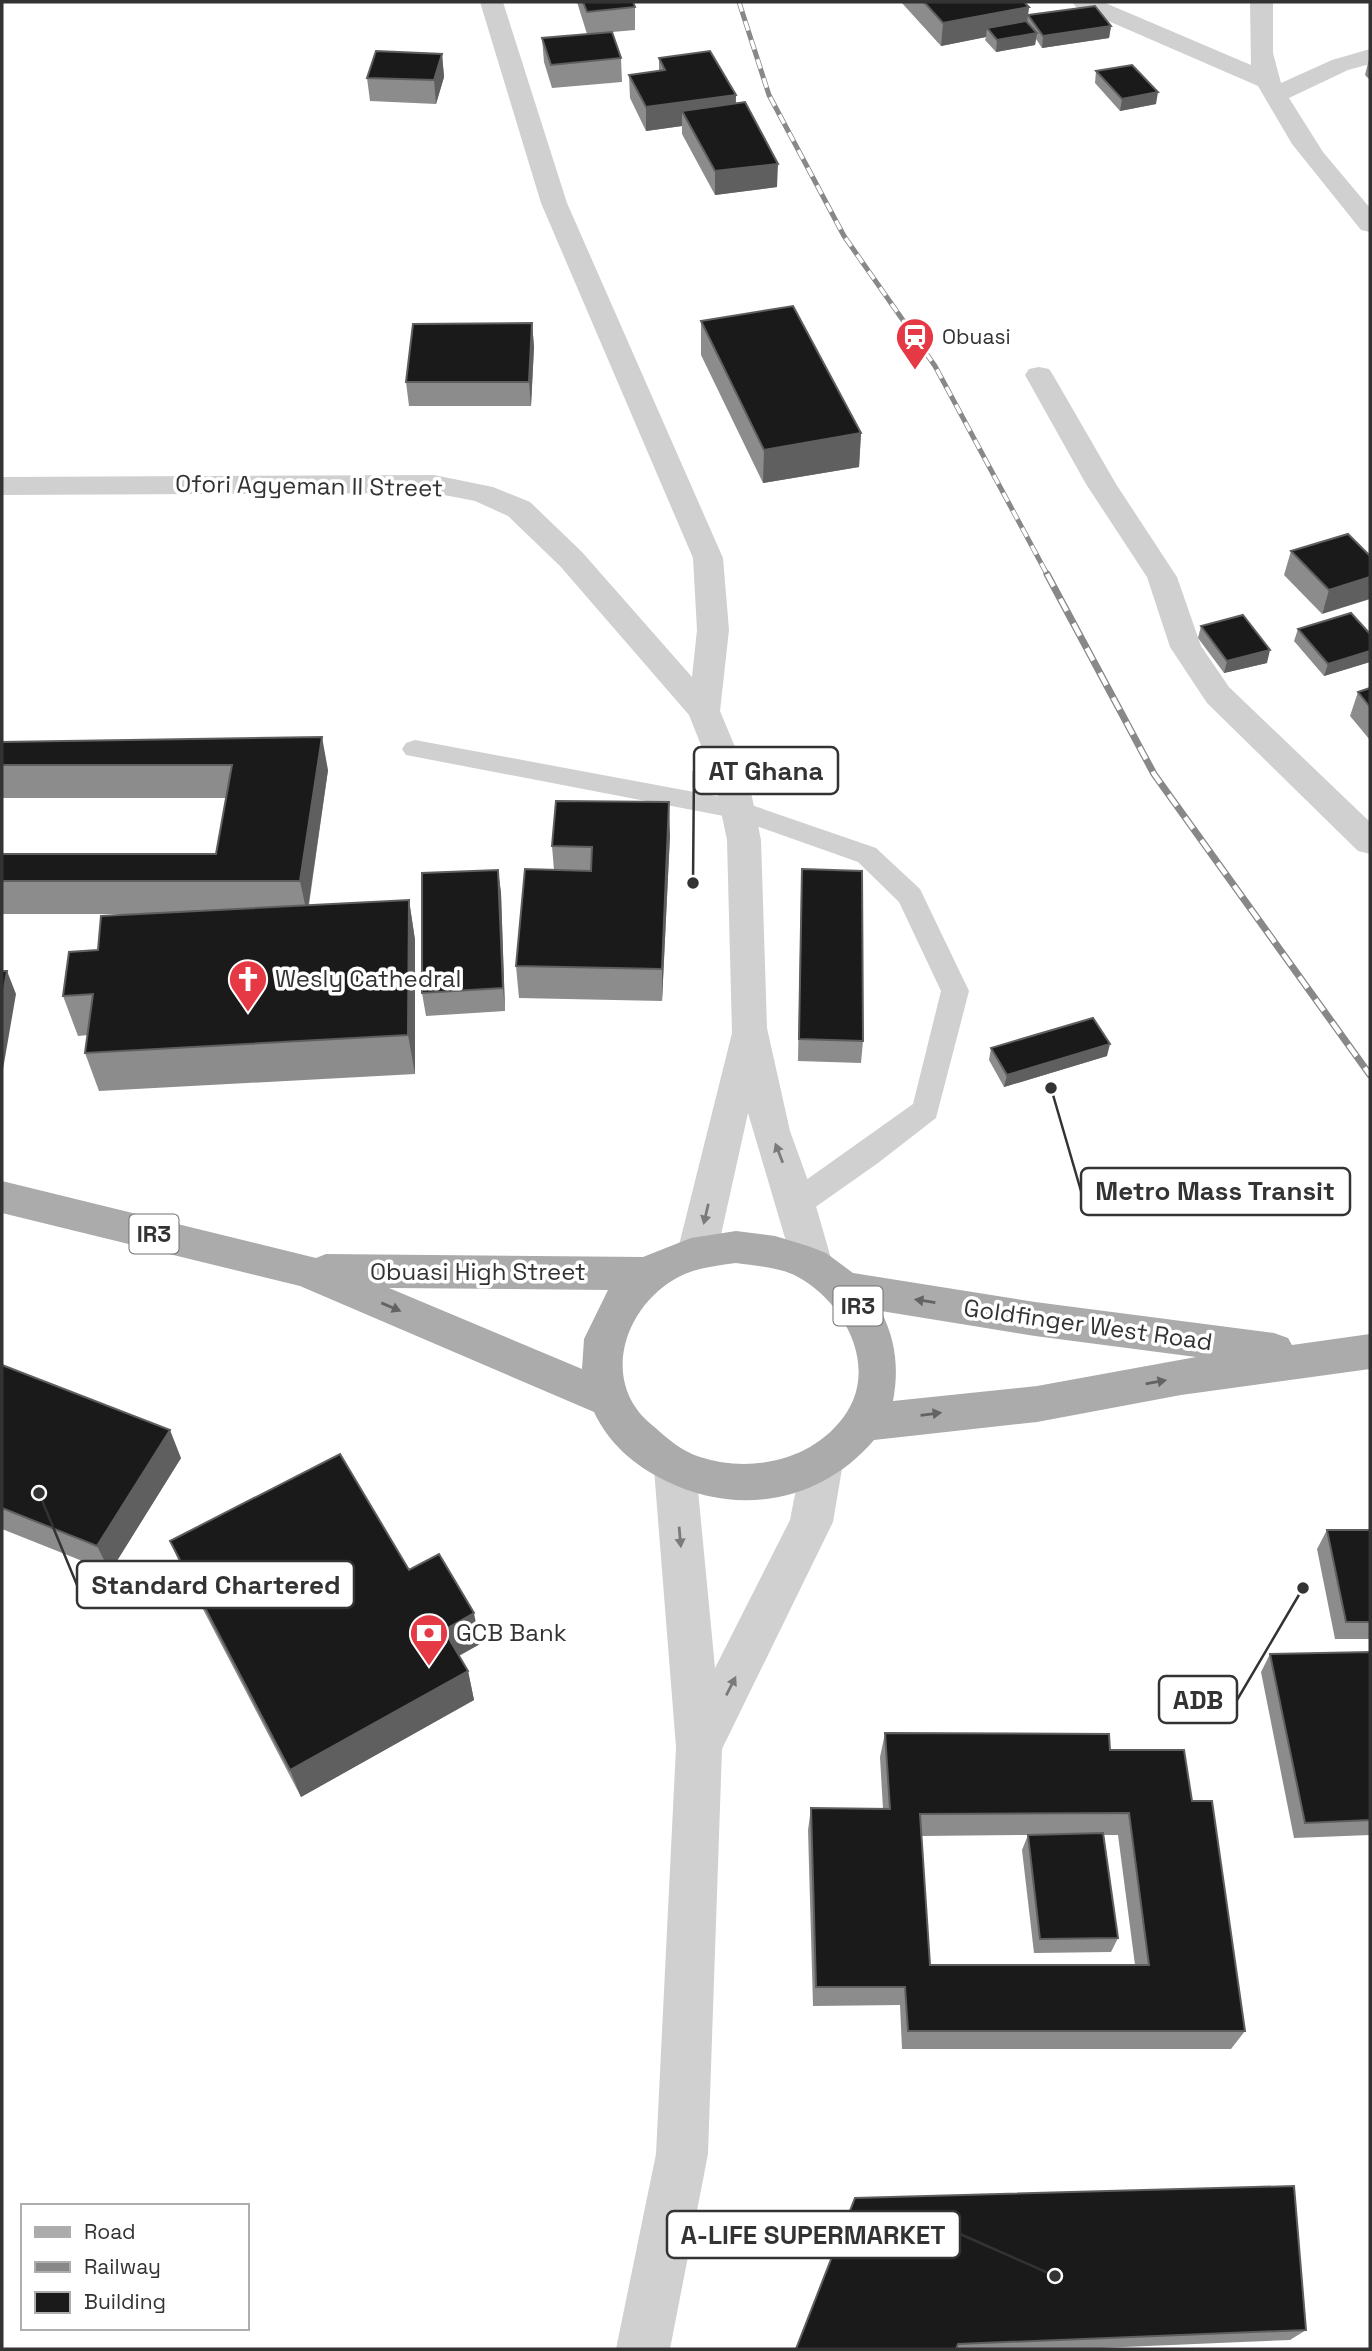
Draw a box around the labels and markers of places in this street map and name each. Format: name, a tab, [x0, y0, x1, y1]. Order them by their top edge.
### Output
station icon: Obuasi	[894, 316, 936, 371]
place label: Obuasi	[942, 323, 1011, 350]
callout: AT Ghana	[694, 747, 838, 794]
church icon: Wesly Cathedral	[227, 958, 269, 1013]
place label: Wesly Cathedral	[275, 963, 461, 994]
callout: Metro Mass Transit	[1081, 1168, 1350, 1215]
callout: Standard Chartered	[77, 1561, 354, 1608]
bank icon: GCB Bank	[408, 1612, 450, 1667]
place label: GCB Bank	[456, 1617, 567, 1648]
callout: ADB	[1159, 1676, 1237, 1723]
callout: A-LIFE SUPERMARKET	[667, 2211, 960, 2258]

